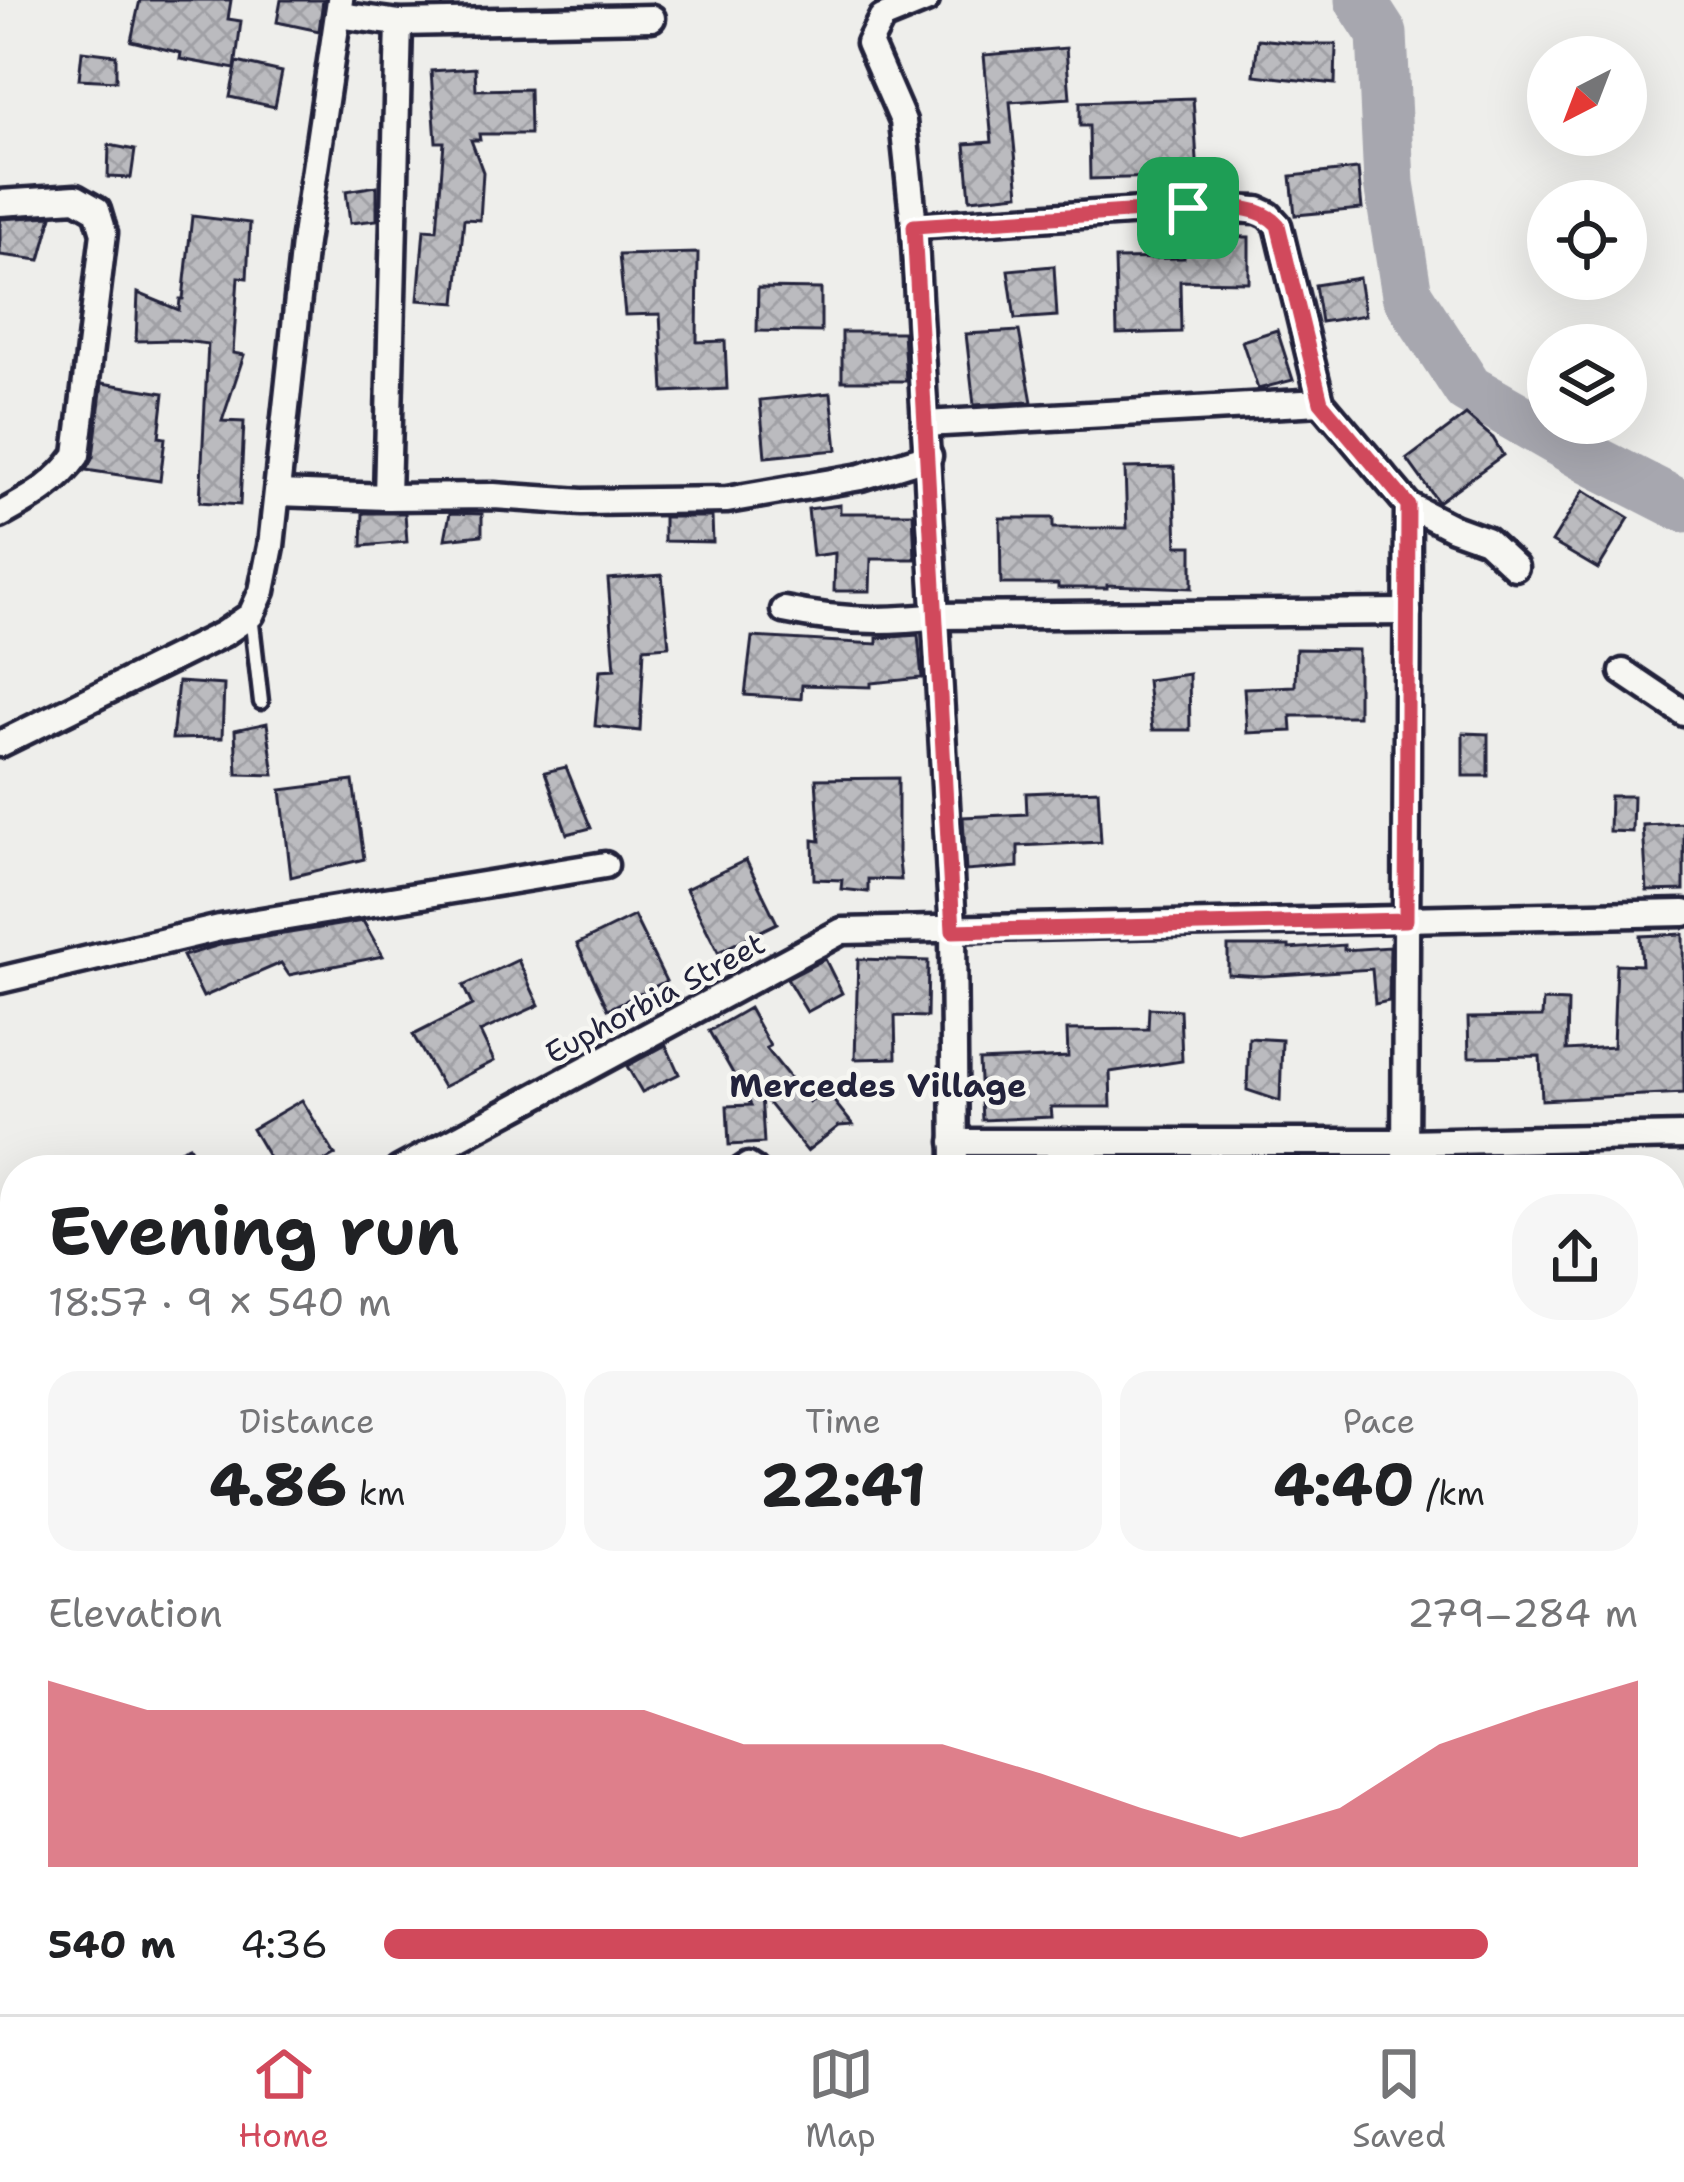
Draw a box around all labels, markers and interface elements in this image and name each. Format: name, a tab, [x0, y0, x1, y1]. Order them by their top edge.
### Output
north arrow	[1527, 36, 1647, 156]
map controls	[1527, 36, 1647, 444]
pin	[1137, 157, 1239, 259]
icon: arrive	[1155, 175, 1221, 241]
button: locate	[1527, 180, 1647, 300]
button: layers	[1527, 324, 1647, 444]
street label: Euphorbia Street	[538, 923, 772, 1073]
district label: Mercedes Village	[729, 1063, 1027, 1108]
text: Evening run	[48, 1187, 459, 1275]
button: share	[1512, 1194, 1638, 1320]
text: 18:57 · 9 × 540 m	[48, 1276, 391, 1328]
text: Distance	[239, 1399, 375, 1444]
text: Time	[805, 1399, 881, 1444]
text: Pace	[1343, 1399, 1415, 1444]
text: 4.86	[209, 1444, 347, 1524]
text: 22:41	[760, 1444, 926, 1524]
text: 4:40	[1273, 1444, 1415, 1524]
text: km	[347, 1471, 405, 1516]
text: /km	[1415, 1471, 1485, 1516]
text: Elevation	[48, 1587, 223, 1639]
text: 279–284 m	[1407, 1587, 1638, 1639]
text: 540 m	[48, 1918, 176, 1970]
text: 4:36	[240, 1918, 328, 1970]
tab: Home	[238, 2041, 329, 2158]
tab: Map	[805, 2041, 876, 2158]
tab: Saved	[1352, 2041, 1446, 2158]

